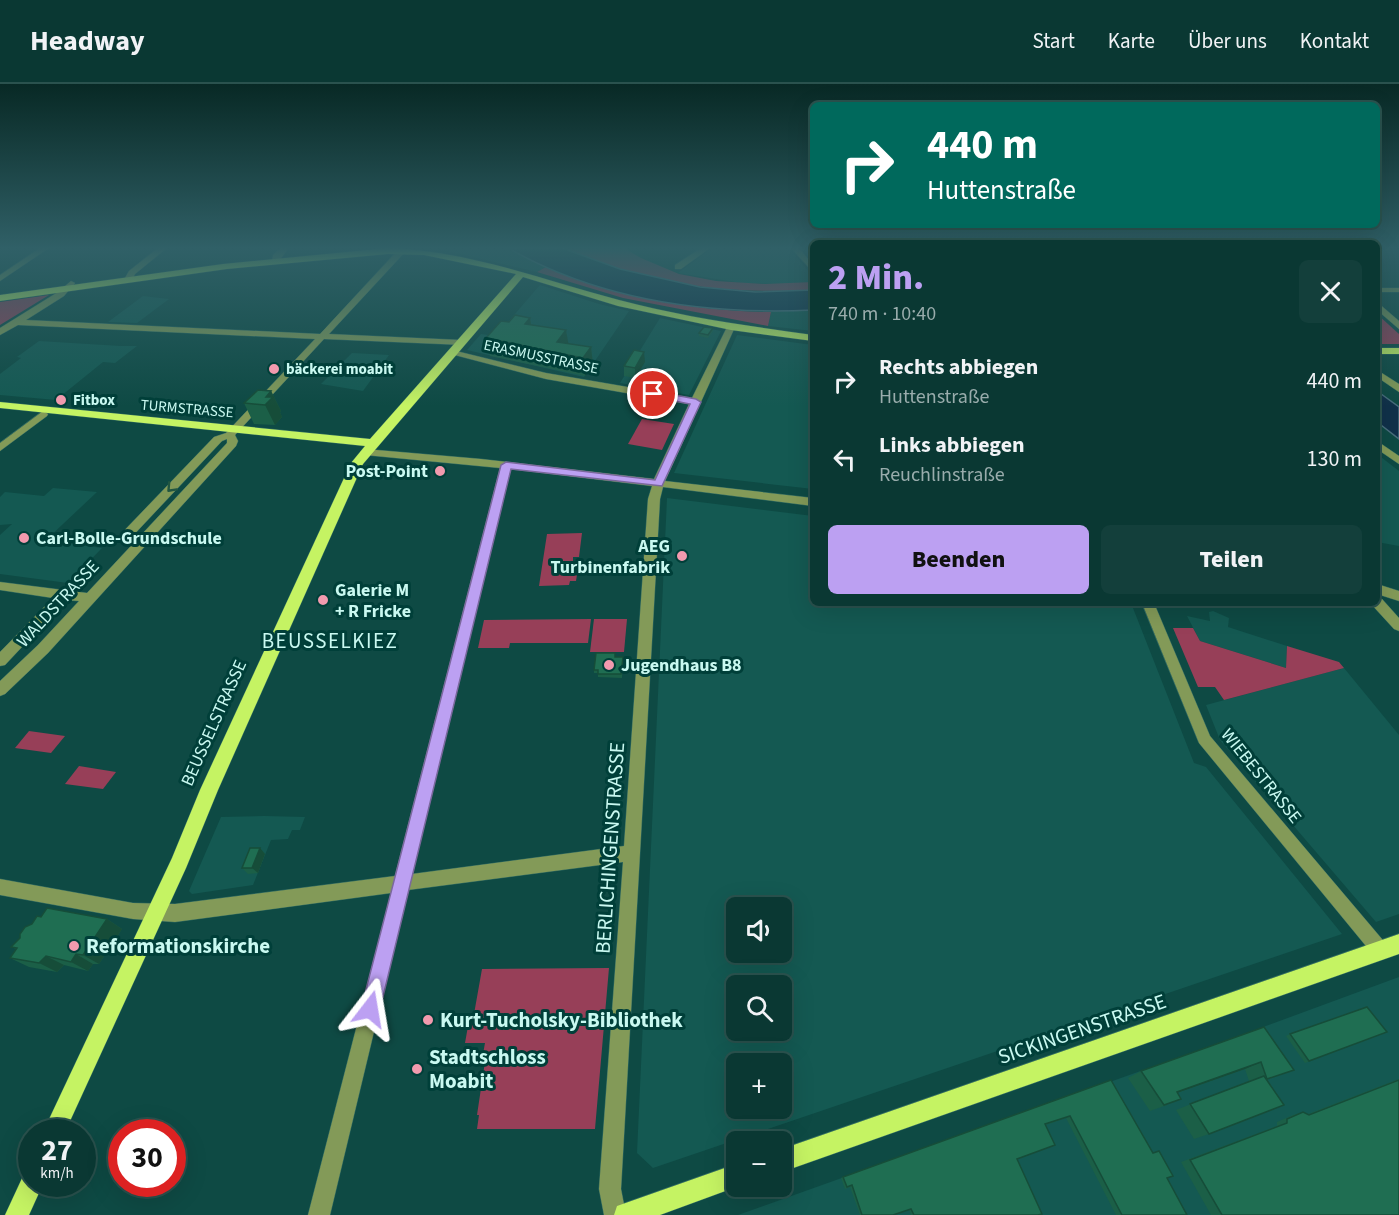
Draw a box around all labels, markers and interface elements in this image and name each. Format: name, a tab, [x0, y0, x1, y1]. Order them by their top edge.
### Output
text: Headway	[30, 21, 145, 61]
text: Start	[1032, 26, 1075, 56]
text: Karte	[1108, 26, 1155, 56]
text: Über uns	[1188, 26, 1267, 56]
text: Kontakt	[1300, 26, 1369, 56]
text: 440 m	[927, 115, 1038, 175]
icon: right	[828, 126, 906, 204]
text: Huttenstraße	[927, 171, 1076, 210]
text: 2 Min.	[828, 252, 924, 303]
button: close	[1299, 260, 1362, 323]
text: 740 m · 10:40	[828, 300, 936, 328]
street label: ERASMUSSTRASSE	[482, 335, 600, 379]
text: Rechts abbiegen	[879, 351, 1038, 383]
place label: bäckerei moabit	[286, 359, 393, 380]
marker: bäckerei moabit	[267, 362, 281, 376]
icon: right	[828, 365, 861, 398]
text: 440 m	[1307, 365, 1362, 397]
pin	[627, 368, 678, 419]
icon: arrive	[636, 377, 669, 410]
text: Huttenstraße	[879, 383, 989, 411]
place label: Fitbox	[73, 390, 115, 411]
marker: Fitbox	[54, 393, 68, 407]
street label: TURMSTRASSE	[140, 394, 234, 424]
text: Links abbiegen	[879, 429, 1025, 461]
icon: left	[828, 443, 861, 476]
text: 130 m	[1307, 443, 1362, 475]
place label: Post-Point	[345, 459, 428, 484]
text: Reuchlinstraße	[879, 461, 1005, 489]
marker: Post-Point	[433, 464, 447, 478]
one-way arrow	[167, 482, 178, 492]
button: Beenden	[828, 525, 1089, 594]
button: Teilen	[1101, 525, 1362, 594]
place label: Carl-Bolle-Grundschule	[36, 526, 222, 551]
marker: Carl-Bolle-Grundschule	[17, 531, 31, 545]
place label: AEG Turbinenfabrik	[551, 534, 670, 580]
marker: AEG Turbinenfabrik	[675, 549, 689, 563]
street label: WALDSTRASSE	[11, 555, 105, 653]
place label: Galerie M + R Fricke	[335, 578, 411, 624]
marker: Galerie M + R Fricke	[316, 593, 330, 607]
district label: BEUSSELKIEZ	[262, 626, 398, 656]
place label: Jugendhaus B8	[621, 653, 742, 678]
street label: BEUSSELSTRASSE	[175, 656, 253, 790]
marker: Jugendhaus B8	[602, 658, 616, 672]
street label: WIEBESTRASSE	[1215, 723, 1307, 829]
street label: BERLICHINGENSTRASSE	[588, 741, 632, 955]
map controls	[726, 897, 792, 1197]
button: sound	[726, 897, 792, 963]
place label: Reformationskirche	[86, 931, 270, 961]
marker: Reformationskirche	[67, 939, 81, 953]
button: search	[726, 975, 792, 1041]
position arrow	[338, 977, 402, 1041]
street label: SICKINGENSTRASSE	[994, 986, 1170, 1072]
place label: Kurt-Tucholsky-Bibliothek	[440, 1005, 683, 1035]
marker: Kurt-Tucholsky-Bibliothek	[421, 1013, 435, 1027]
place label: Stadtschloss Moabit	[429, 1042, 546, 1096]
button: +	[726, 1053, 792, 1119]
marker: Stadtschloss Moabit	[410, 1062, 424, 1076]
speed limit sign: 30	[108, 1119, 186, 1197]
text: 27	[41, 1129, 73, 1172]
button: −	[726, 1131, 792, 1197]
text: km/h	[40, 1163, 74, 1184]

